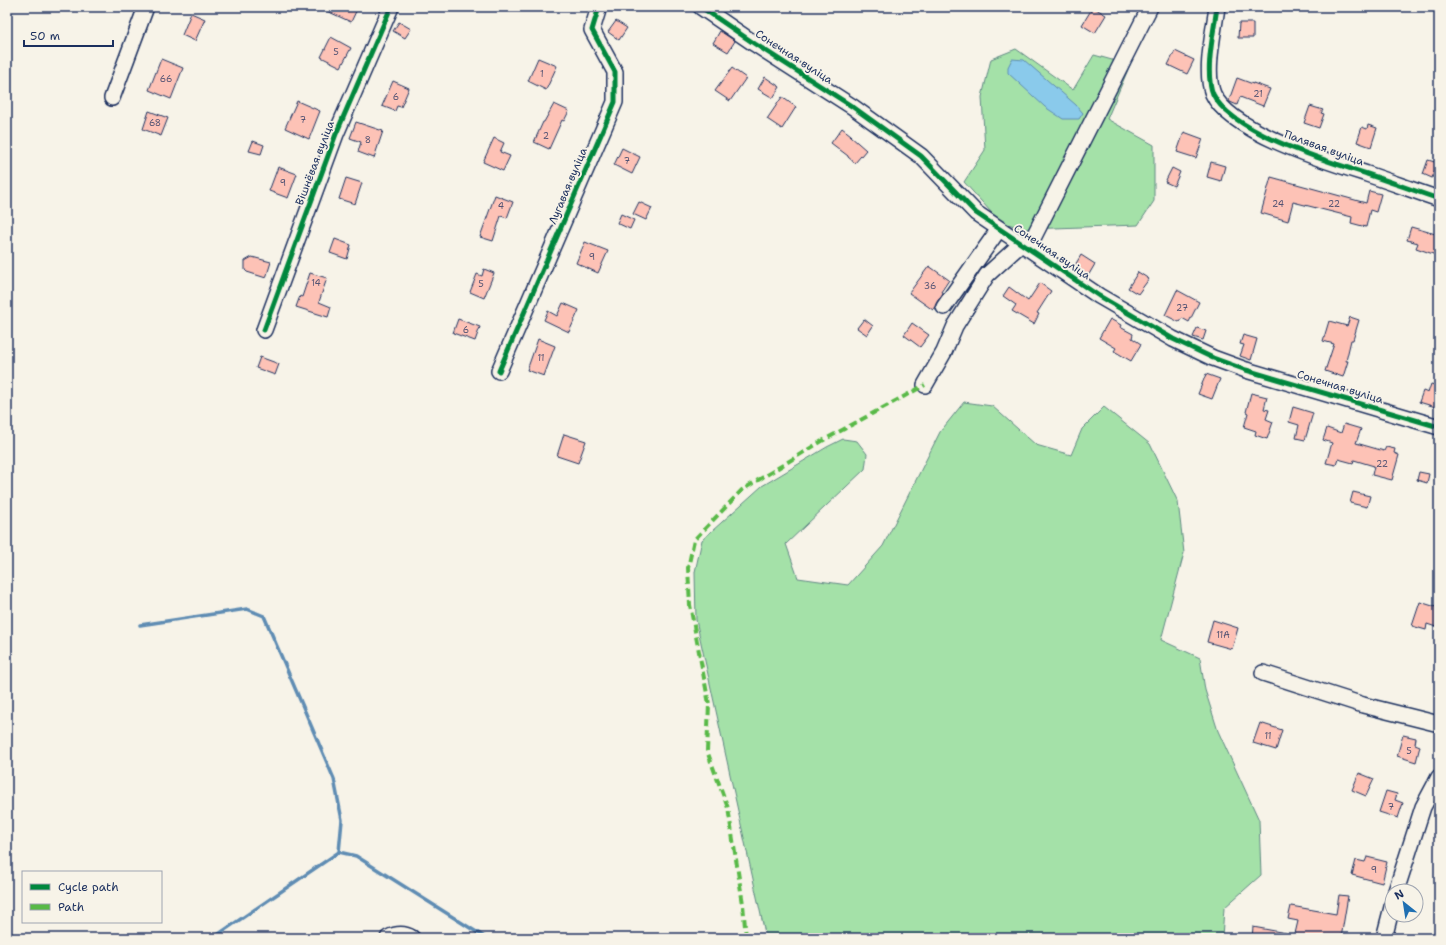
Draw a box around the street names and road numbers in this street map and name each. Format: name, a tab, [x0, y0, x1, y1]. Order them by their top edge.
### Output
street label: Сонечная вуліца	[752, 26, 836, 88]
street label: Вішнёвая вуліца	[292, 119, 338, 207]
street label: Палявая вуліца	[1282, 127, 1366, 169]
street label: Лугавая вуліца	[545, 145, 591, 227]
street label: Сонечная вуліца	[1011, 221, 1093, 283]
street label: Сонечная вуліца	[1295, 367, 1385, 407]

